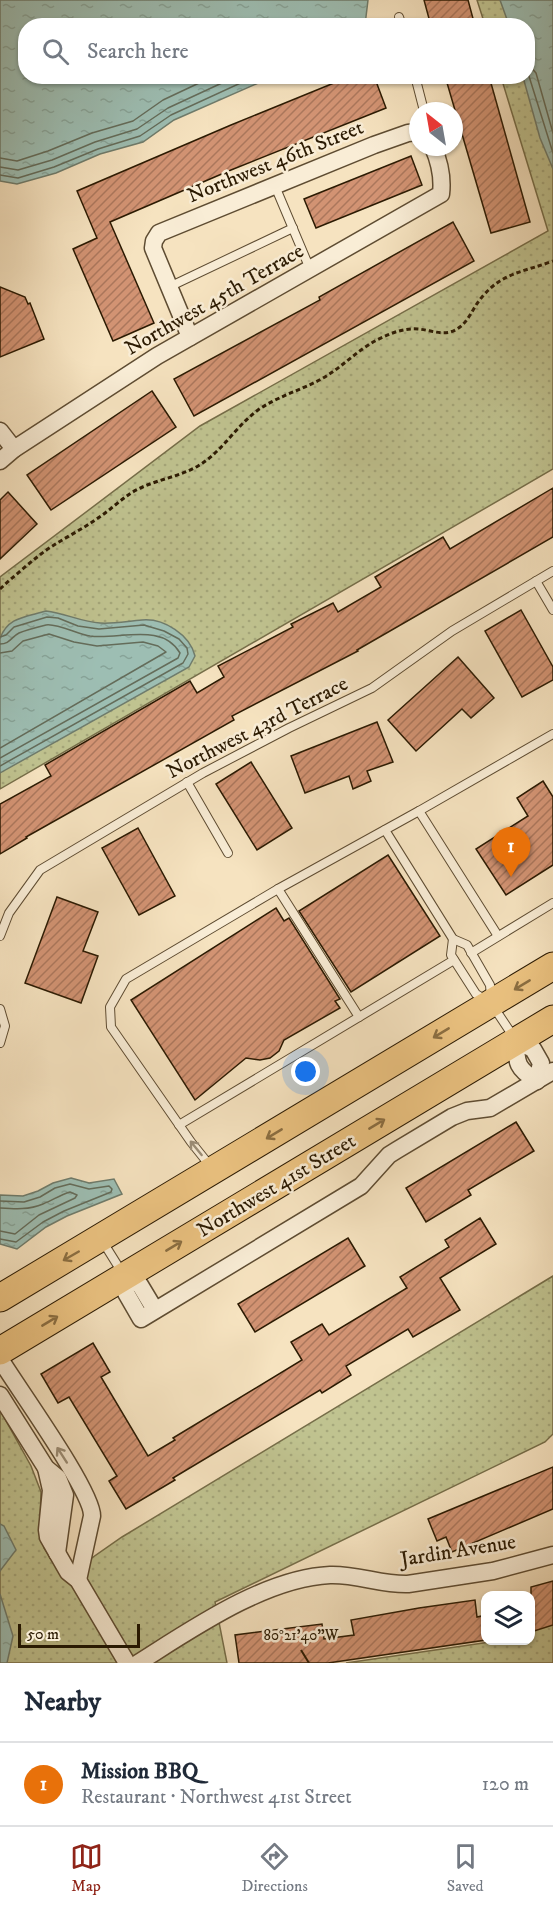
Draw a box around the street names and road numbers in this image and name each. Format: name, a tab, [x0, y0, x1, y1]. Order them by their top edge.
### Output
street label: Northwest 46th Street	[184, 115, 367, 209]
street label: Northwest 45th Terrace	[120, 238, 309, 362]
street label: Northwest 43rd Terrace	[162, 671, 353, 785]
street label: Northwest 41st Street	[192, 1128, 361, 1243]
street label: Jardin Avenue	[397, 1529, 518, 1573]

